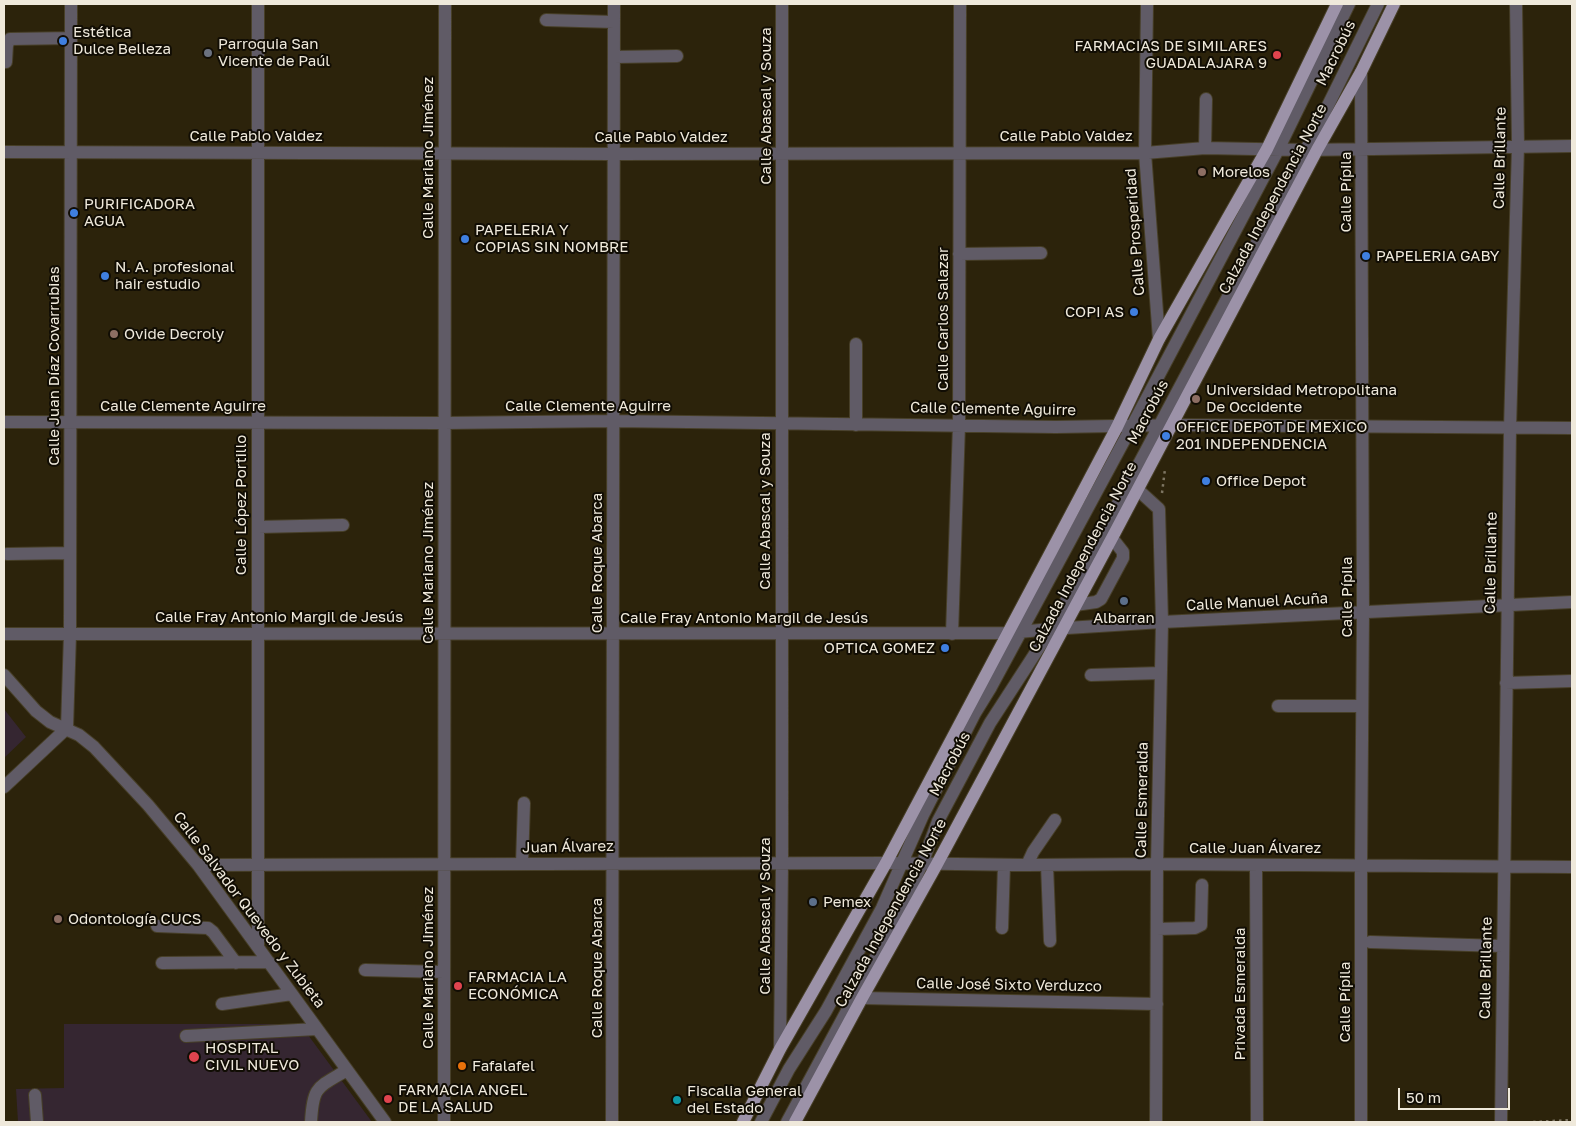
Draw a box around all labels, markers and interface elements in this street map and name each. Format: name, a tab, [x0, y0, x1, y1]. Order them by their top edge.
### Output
street label: Macrobús	[1312, 17, 1360, 89]
place label: Estética Dulce Belleza	[73, 23, 171, 58]
street label: Calle Abascal y Souza	[757, 27, 775, 185]
marker: Estética Dulce Belleza	[57, 35, 69, 47]
place label: Parroquia San Vicente de Paúl	[218, 35, 330, 70]
place label: FARMACIAS DE SIMILARES GUADALAJARA 9	[1075, 37, 1267, 72]
marker: Parroquia San Vicente de Paúl	[202, 47, 214, 59]
marker: FARMACIAS DE SIMILARES GUADALAJARA 9	[1271, 49, 1283, 61]
street label: Calle Mariano Jiménez	[419, 77, 437, 239]
street label: Calzada Independencia Norte	[1215, 101, 1331, 297]
street label: Calle Brillante	[1490, 107, 1510, 209]
street label: Calle Pablo Valdez	[189, 127, 323, 145]
street label: Calle Pablo Valdez	[999, 127, 1133, 145]
street label: Calle Pablo Valdez	[594, 128, 728, 146]
street label: Calle Pípila	[1337, 152, 1355, 232]
place label: Morelos	[1212, 163, 1270, 181]
marker: Morelos	[1196, 166, 1208, 178]
street label: Calle Prosperidad	[1122, 168, 1148, 296]
place label: PURIFICADORA AGUA	[84, 195, 195, 230]
marker: PURIFICADORA AGUA	[68, 207, 80, 219]
place label: PAPELERIA Y COPIAS SIN NOMBRE	[475, 221, 628, 256]
marker: PAPELERIA Y COPIAS SIN NOMBRE	[459, 233, 471, 245]
street label: Calle Carlos Salazar	[934, 247, 952, 391]
place label: PAPELERIA GABY	[1376, 247, 1499, 265]
marker: PAPELERIA GABY	[1360, 250, 1372, 262]
place label: N. A. profesional hair estudio	[115, 258, 234, 293]
street label: Calle Juan Díaz Covarrubias	[45, 266, 63, 466]
marker: N. A. profesional hair estudio	[99, 270, 111, 282]
place label: COPI AS	[1065, 303, 1124, 321]
marker: COPI AS	[1128, 306, 1140, 318]
place label: Ovide Decroly	[124, 325, 224, 343]
marker: Ovide Decroly	[108, 328, 120, 340]
street label: Macrobús	[1124, 377, 1172, 447]
place label: Universidad Metropolitana De Occidente	[1206, 381, 1397, 416]
marker: Universidad Metropolitana De Occidente	[1190, 393, 1202, 405]
street label: Calle Clemente Aguirre	[100, 397, 266, 415]
street label: Calle Clemente Aguirre	[505, 397, 671, 415]
street label: Calle Clemente Aguirre	[910, 399, 1076, 419]
place label: OFFICE DEPOT DE MEXICO 201 INDEPENDENCIA	[1176, 418, 1367, 453]
marker: OFFICE DEPOT DE MEXICO 201 INDEPENDENCIA	[1160, 430, 1172, 442]
street label: Calle Abascal y Souza	[756, 432, 774, 590]
street label: Calle López Portillo	[232, 435, 250, 575]
street label: Calzada Independencia Norte	[1025, 459, 1141, 655]
place label: Office Depot	[1216, 472, 1306, 490]
marker: Office Depot	[1200, 475, 1212, 487]
street label: Calle Mariano Jiménez	[419, 482, 437, 644]
street label: Calle Roque Abarca	[588, 493, 606, 633]
street label: Calle Brillante	[1481, 512, 1501, 614]
street label: Calle Pípila	[1338, 557, 1356, 637]
street label: Calle Manuel Acuña	[1185, 589, 1329, 615]
marker: Albarran	[1118, 595, 1130, 607]
street label: Calle Fray Antonio Margil de Jesús	[155, 608, 403, 626]
street label: Calle Fray Antonio Margil de Jesús	[620, 609, 868, 627]
place label: Albarran	[1093, 609, 1155, 627]
place label: OPTICA GOMEZ	[824, 639, 935, 657]
marker: OPTICA GOMEZ	[939, 642, 951, 654]
street label: Macrobús	[926, 729, 974, 799]
street label: Calle Esmeralda	[1132, 742, 1152, 858]
street label: Calle Salvador Quevedo y Zubieta	[169, 808, 329, 1012]
street label: Calzada Independencia Norte	[831, 815, 951, 1011]
street label: Juan Álvarez	[522, 837, 614, 857]
street label: Calle Abascal y Souza	[756, 837, 774, 995]
street label: Calle Juan Álvarez	[1189, 839, 1321, 857]
street label: Calle Mariano Jiménez	[419, 887, 437, 1049]
place label: Pemex	[823, 893, 871, 911]
marker: Pemex	[807, 896, 819, 908]
street label: Calle Roque Abarca	[588, 898, 606, 1038]
place label: Odontología CUCS	[68, 910, 201, 928]
marker: Odontología CUCS	[52, 913, 64, 925]
street label: Calle Brillante	[1476, 917, 1496, 1019]
street label: Privada Esmeralda	[1231, 927, 1249, 1061]
street label: Calle Pípila	[1336, 962, 1354, 1042]
place label: FARMACIA LA ECONÓMICA	[468, 968, 567, 1003]
street label: Calle José Sixto Verduzco	[916, 974, 1102, 996]
marker: FARMACIA LA ECONÓMICA	[452, 980, 464, 992]
place label: HOSPITAL CIVIL NUEVO	[205, 1039, 299, 1074]
marker: HOSPITAL CIVIL NUEVO	[187, 1050, 201, 1064]
place label: Fafalafel	[472, 1057, 535, 1075]
marker: Fafalafel	[456, 1060, 468, 1072]
scale bar	[1401, 1078, 1514, 1110]
place label: FARMACIA ANGEL DE LA SALUD	[398, 1081, 527, 1116]
place label: Fiscalia General del Estado	[687, 1082, 802, 1117]
text: 50 m	[1406, 1088, 1441, 1106]
marker: FARMACIA ANGEL DE LA SALUD	[382, 1093, 394, 1105]
marker: Fiscalia General del Estado	[671, 1094, 683, 1106]

